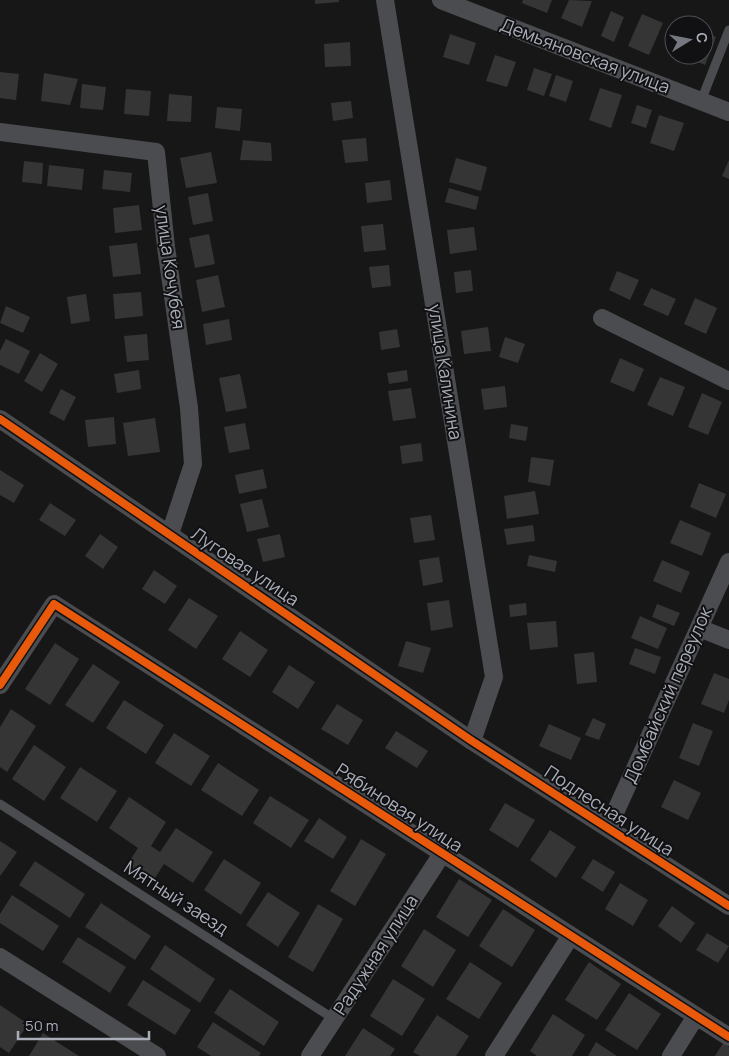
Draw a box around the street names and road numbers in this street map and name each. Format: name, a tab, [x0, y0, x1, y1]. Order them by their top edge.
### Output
street label: Демьяновская улица	[497, 12, 674, 98]
street label: улица Кочубея	[150, 203, 192, 330]
street label: улица Калинина	[423, 302, 469, 442]
street label: Луговая улица	[187, 521, 304, 611]
street label: Домбайский переулок	[617, 602, 717, 787]
street label: Рябиновая улица	[331, 757, 468, 857]
street label: Подлесная улица	[540, 759, 679, 861]
street label: Мятный заезд	[120, 854, 234, 940]
street label: Радужная улица	[327, 890, 423, 1019]

